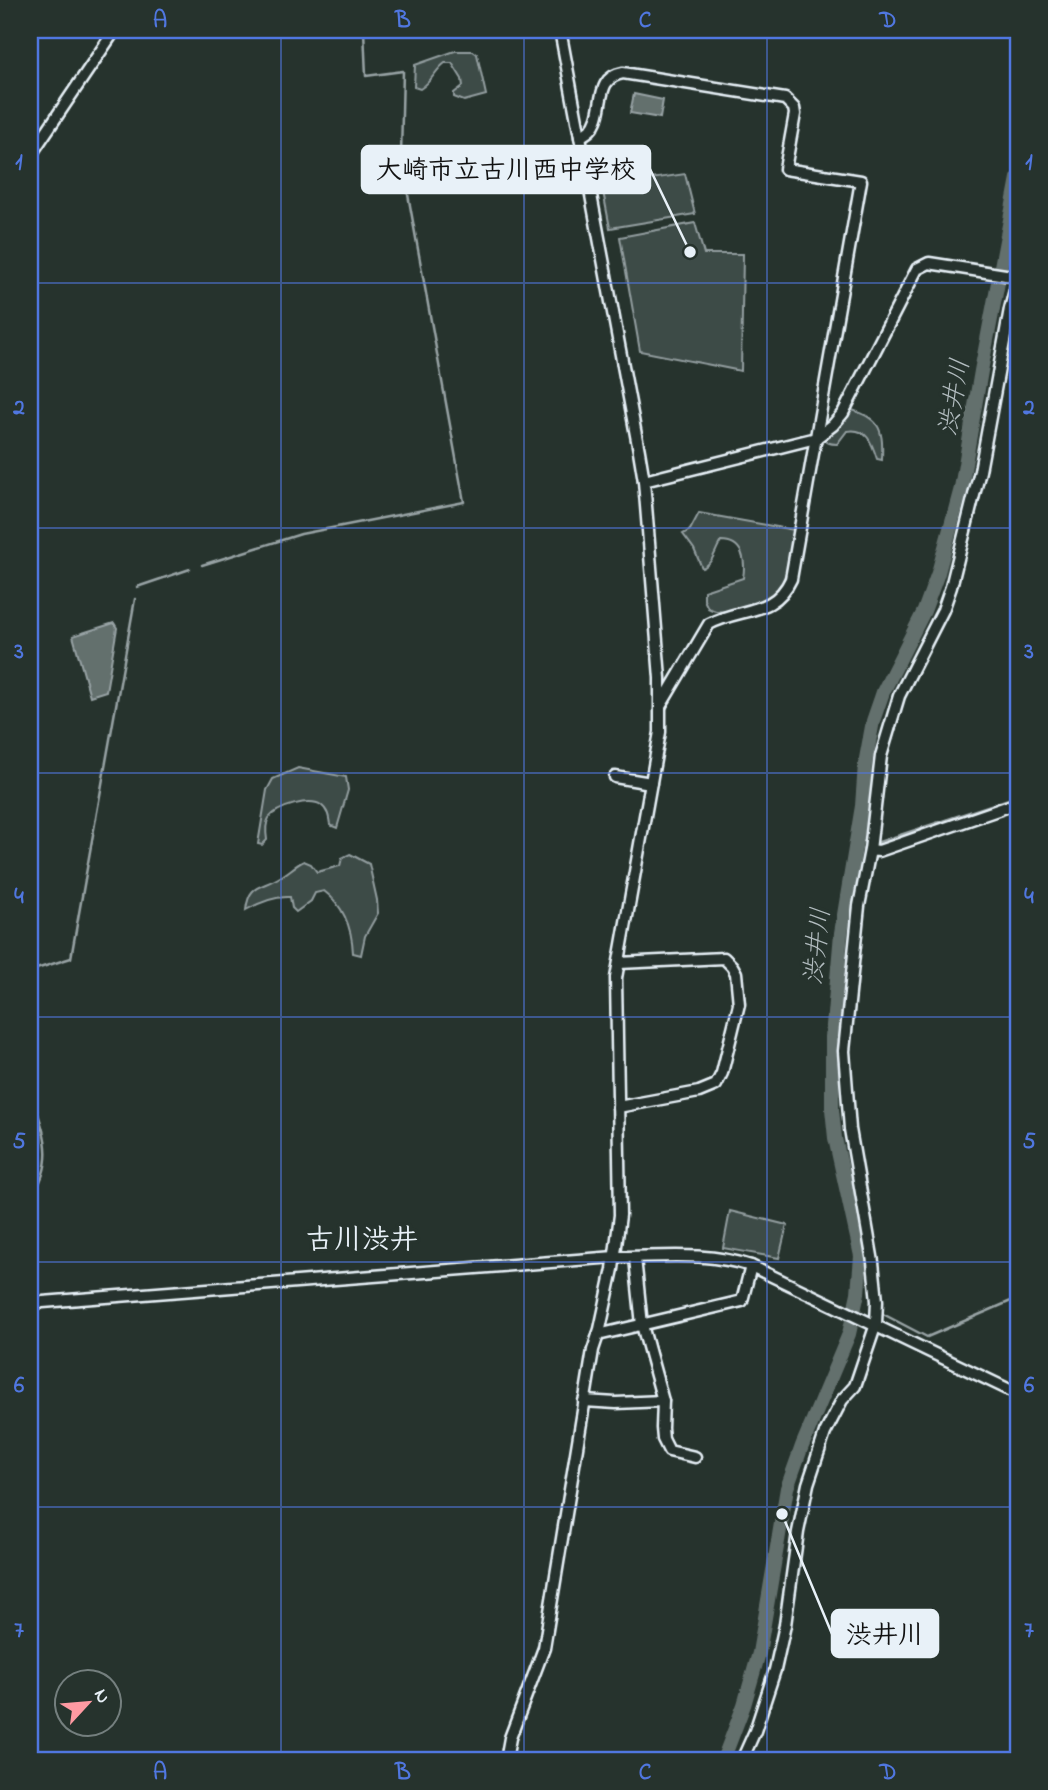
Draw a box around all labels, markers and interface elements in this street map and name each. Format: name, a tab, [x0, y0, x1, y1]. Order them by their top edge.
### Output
text: A	[153, 5, 167, 38]
text: B	[394, 5, 411, 38]
text: C	[639, 5, 652, 38]
text: D	[879, 5, 896, 38]
callout: 大崎市立古川西中学校	[362, 146, 650, 193]
text: 1	[15, 147, 23, 180]
text: 1	[1025, 147, 1033, 180]
text: 大崎市立古川西中学校	[376, 153, 636, 191]
water label: 渋井川	[930, 356, 981, 439]
text: 2	[12, 392, 25, 425]
text: 2	[1022, 392, 1035, 425]
text: 3	[13, 636, 24, 669]
text: 3	[1023, 636, 1034, 669]
text: 4	[14, 881, 24, 914]
text: 4	[1024, 881, 1034, 914]
water label: 渋井川	[796, 906, 842, 987]
text: 5	[12, 1126, 26, 1159]
text: 5	[1022, 1126, 1036, 1159]
district label: 古川渋井	[306, 1221, 418, 1262]
text: 6	[14, 1370, 25, 1403]
text: 6	[1024, 1370, 1035, 1403]
callout: 渋井川	[832, 1610, 938, 1657]
text: 7	[14, 1615, 24, 1648]
text: 7	[1024, 1615, 1034, 1648]
text: 渋井川	[846, 1618, 924, 1656]
north arrow	[52, 1668, 122, 1738]
text: N	[86, 1685, 116, 1708]
text: A	[153, 1757, 167, 1790]
text: B	[394, 1757, 411, 1790]
text: C	[639, 1757, 652, 1790]
text: D	[879, 1757, 896, 1790]

